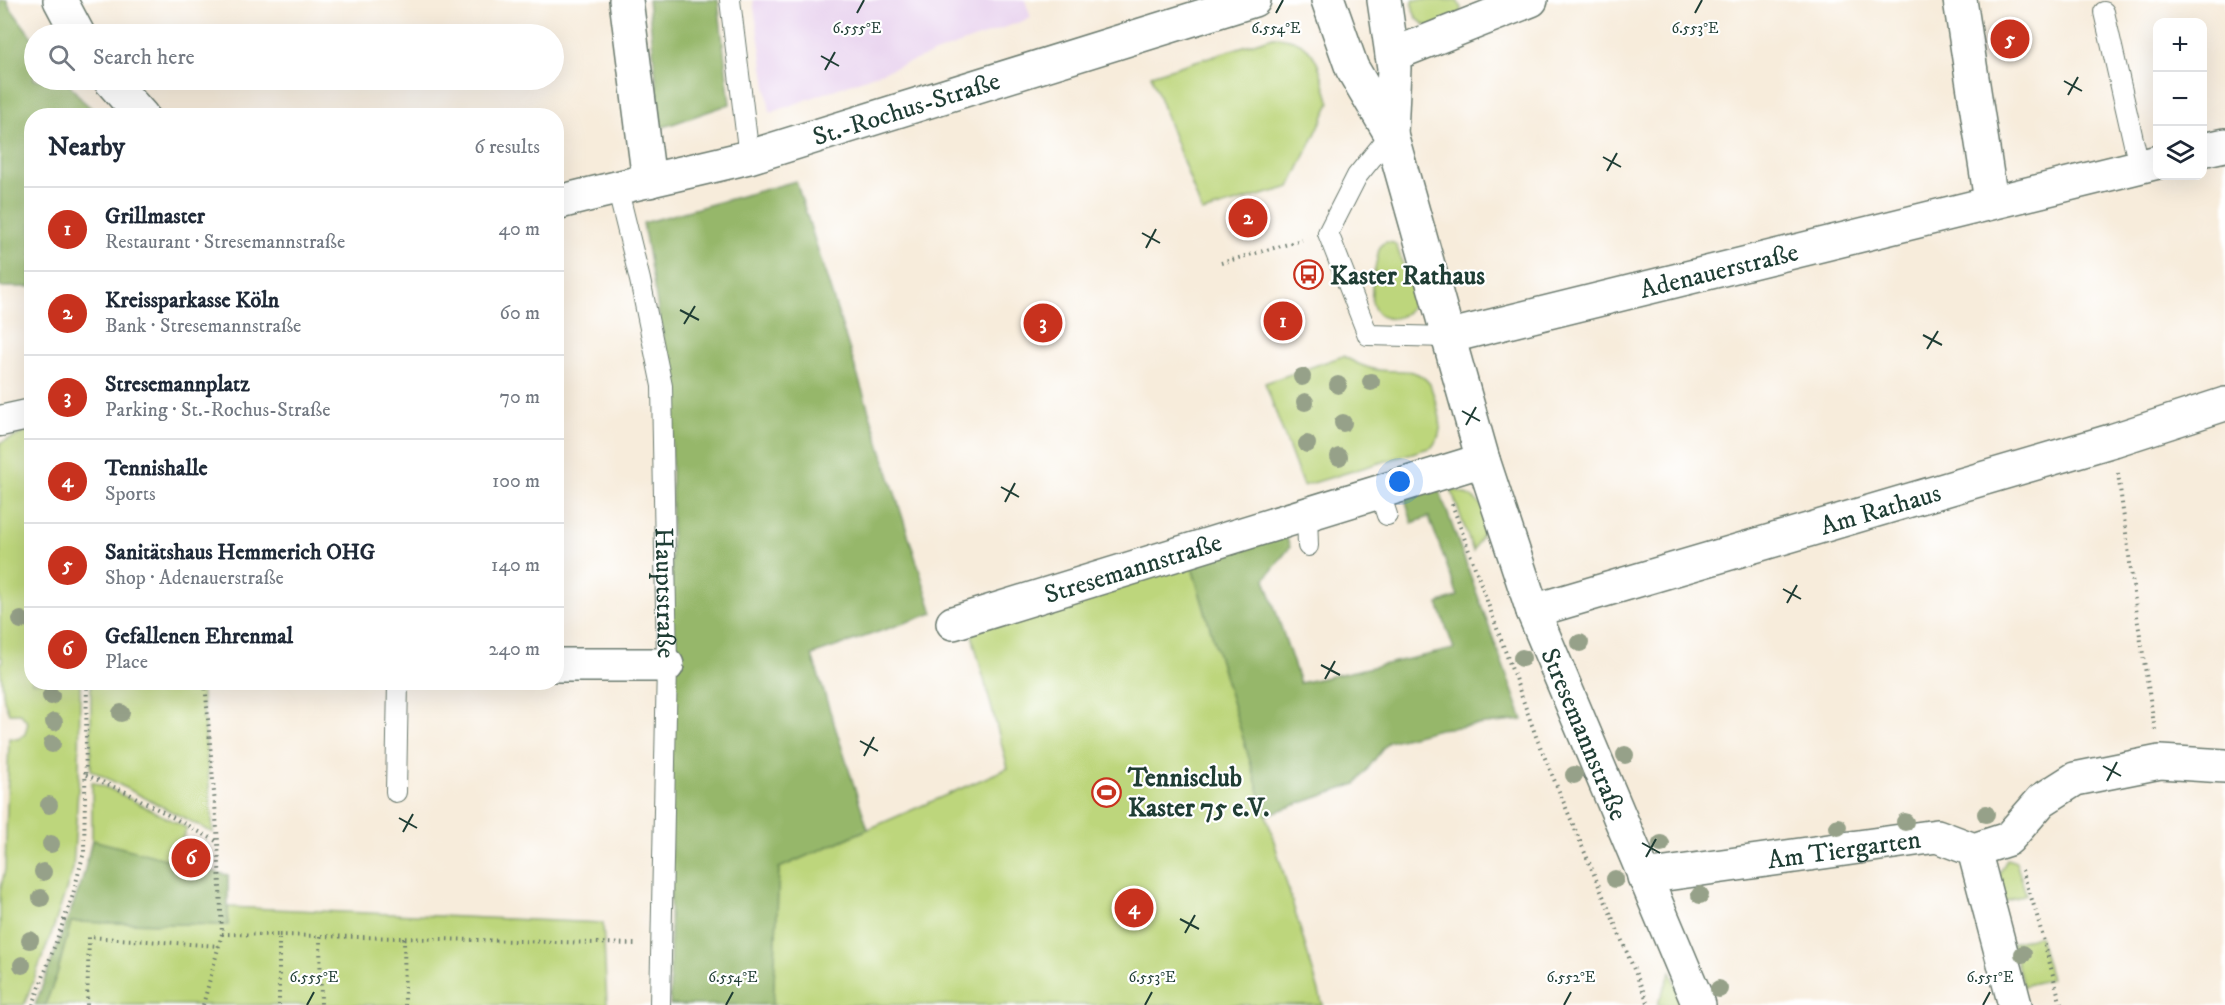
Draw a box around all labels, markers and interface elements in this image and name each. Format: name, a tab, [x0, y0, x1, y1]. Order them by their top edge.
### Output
pin: 5	[1990, 16, 2030, 62]
map controls	[2153, 18, 2207, 180]
button: +	[2153, 18, 2207, 72]
text: 6.555°E	[833, 19, 882, 38]
text: 6.554°E	[1251, 19, 1301, 38]
text: 6.553°E	[1671, 19, 1719, 38]
search box	[24, 24, 564, 90]
icon: search	[45, 41, 78, 74]
text: Search here	[93, 44, 195, 71]
street label: St.-Rochus-Straße	[809, 65, 1004, 154]
button: −	[2153, 72, 2207, 126]
button: layers	[2153, 126, 2207, 180]
text: Nearby	[48, 131, 125, 164]
text: 6 results	[474, 135, 540, 160]
pin: 2	[1228, 196, 1268, 240]
text: Grillmaster	[105, 203, 205, 230]
text: 1	[64, 217, 71, 242]
text: 40 m	[498, 217, 540, 242]
text: Restaurant · Stresemannstraße	[105, 230, 345, 255]
street label: Adenauerstraße	[1637, 236, 1802, 307]
bus stop icon: Kaster Rathaus	[1293, 259, 1325, 291]
place label: Kaster Rathaus	[1330, 260, 1485, 293]
text: Kreissparkasse Köln	[105, 287, 279, 314]
pin: 1	[1264, 298, 1302, 344]
pin: 3	[1024, 300, 1062, 346]
text: 2	[63, 301, 72, 326]
text: 60 m	[500, 301, 540, 326]
text: Bank · Stresemannstraße	[105, 314, 301, 339]
text: Stresemannplatz	[105, 371, 250, 398]
text: 3	[64, 385, 71, 410]
text: 70 m	[499, 385, 540, 410]
text: Parking · St.-Rochus-Straße	[105, 398, 330, 423]
text: Tennishalle	[105, 455, 208, 482]
your location	[1385, 467, 1414, 496]
text: 4	[62, 469, 73, 494]
text: 100 m	[492, 469, 540, 494]
street label: Am Rathaus	[1816, 477, 1945, 544]
text: Sports	[105, 482, 156, 507]
street label: Stresemannstraße	[1040, 526, 1226, 612]
street label: Hauptstraße	[647, 527, 682, 659]
text: Sanitätshaus Hemmerich OHG	[105, 539, 375, 566]
text: 5	[63, 553, 72, 578]
text: 140 m	[491, 553, 540, 578]
text: Shop · Adenauerstraße	[105, 566, 284, 591]
text: Gefallenen Ehrenmal	[105, 623, 293, 650]
text: 6	[62, 637, 73, 662]
text: 240 m	[489, 637, 540, 662]
street label: Stresemannstraße	[1533, 643, 1634, 826]
text: Place	[105, 650, 148, 675]
place label: Tennisclub Kaster 75 e.V.	[1127, 762, 1269, 825]
sports icon: Tennisclub Kaster 75 e.V.	[1091, 776, 1123, 808]
street label: Am Tiergarten	[1765, 823, 1923, 878]
pin: 6	[172, 836, 210, 880]
pin: 4	[1114, 886, 1154, 930]
text: 6.555°E	[290, 968, 339, 987]
text: 6.554°E	[708, 968, 758, 987]
text: 6.553°E	[1128, 968, 1176, 987]
text: 6.552°E	[1547, 968, 1596, 987]
text: 6.551°E	[1966, 968, 2014, 987]

